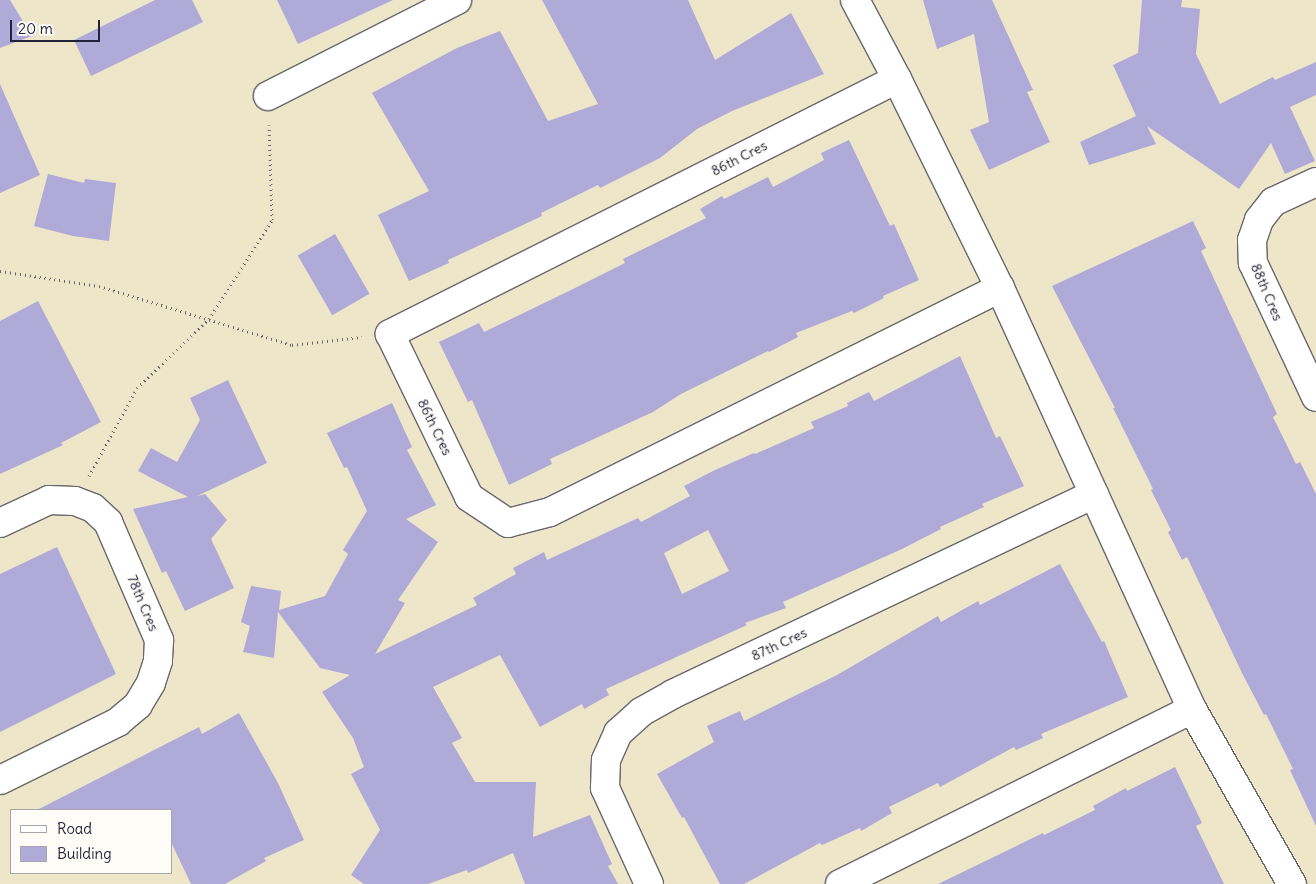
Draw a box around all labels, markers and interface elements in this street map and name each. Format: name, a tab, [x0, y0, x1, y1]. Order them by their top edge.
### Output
scale bar	[12, 10, 102, 42]
text: 20 m	[18, 19, 53, 38]
street label: 86th Cres	[708, 137, 770, 179]
street label: 88th Cres	[1247, 261, 1287, 323]
street label: 86th Cres	[414, 396, 456, 458]
street label: 78th Cres	[124, 572, 162, 634]
street label: 87th Cres	[749, 624, 809, 664]
legend	[10, 809, 172, 874]
text: Road	[57, 819, 92, 838]
text: Building	[57, 844, 112, 863]

